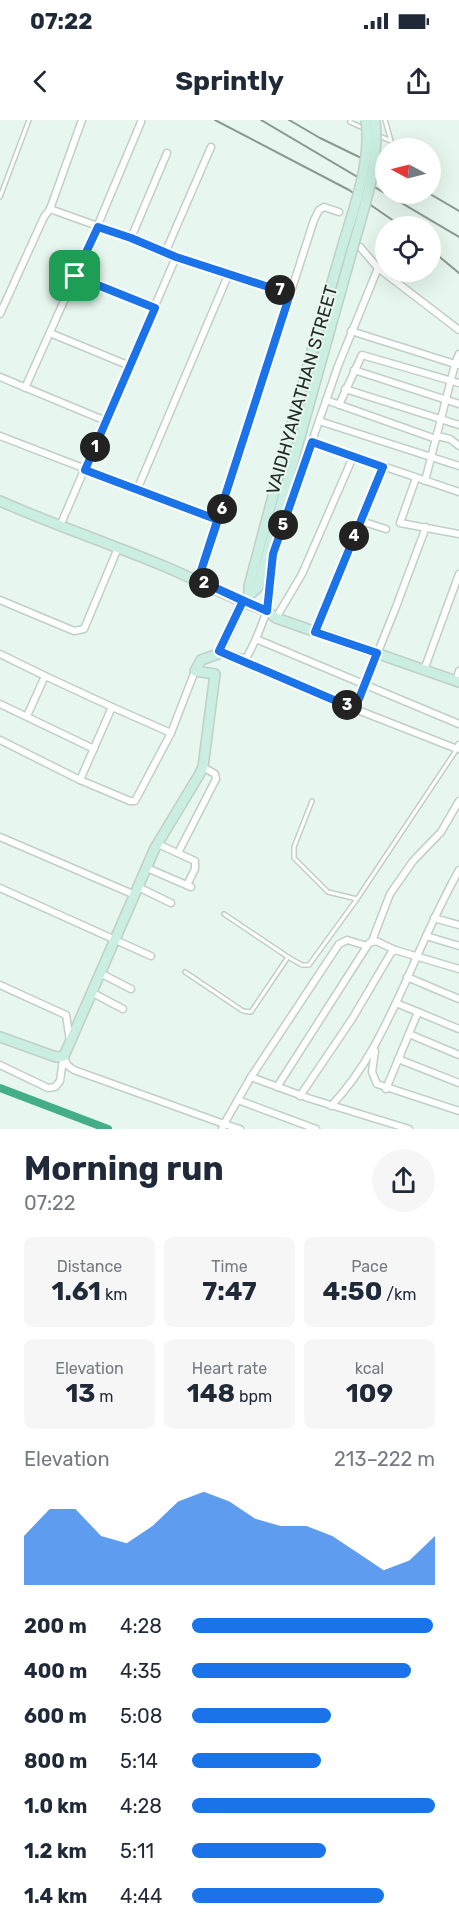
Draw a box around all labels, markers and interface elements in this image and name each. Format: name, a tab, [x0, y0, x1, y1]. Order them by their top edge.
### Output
text: 07:22	[30, 8, 93, 35]
icon: back	[24, 65, 57, 98]
text: Sprintly	[175, 65, 284, 97]
icon: share	[402, 65, 435, 98]
north arrow	[375, 138, 441, 204]
map controls	[375, 138, 441, 282]
button: locate	[375, 216, 441, 282]
pin	[49, 250, 100, 301]
icon: arrive	[58, 259, 91, 292]
pin: 7	[265, 275, 295, 305]
text: 7	[275, 280, 285, 299]
street label: VAIDHYANATHAN STREET	[262, 283, 342, 497]
pin: 1	[80, 432, 110, 462]
text: 1	[91, 437, 99, 456]
pin: 6	[207, 494, 237, 524]
text: 6	[217, 499, 227, 518]
pin: 5	[268, 510, 298, 540]
text: 5	[278, 515, 288, 534]
pin: 4	[339, 521, 369, 551]
text: 4	[349, 526, 359, 545]
pin: 2	[189, 568, 219, 598]
text: 2	[199, 573, 209, 592]
pin: 3	[332, 690, 362, 720]
text: 3	[342, 695, 352, 714]
text: Morning run	[24, 1149, 224, 1188]
button: share	[372, 1149, 435, 1212]
text: 07:22	[24, 1191, 76, 1215]
text: Distance	[57, 1257, 122, 1276]
text: Time	[211, 1257, 248, 1276]
text: Pace	[351, 1257, 388, 1276]
text: 1.61	[52, 1276, 101, 1307]
text: 7:47	[202, 1276, 257, 1307]
text: 4:50	[323, 1276, 382, 1307]
text: km	[101, 1285, 127, 1304]
text: /km	[382, 1285, 416, 1304]
text: Elevation	[55, 1359, 124, 1378]
text: Heart rate	[192, 1359, 267, 1378]
text: kcal	[355, 1359, 384, 1378]
text: 13	[65, 1378, 95, 1409]
text: 148	[187, 1378, 235, 1409]
text: 109	[346, 1378, 393, 1409]
text: m	[95, 1387, 114, 1406]
text: bpm	[235, 1387, 272, 1406]
text: Elevation	[24, 1447, 110, 1471]
text: 213–222 m	[334, 1447, 435, 1471]
text: 200 m	[24, 1614, 87, 1638]
text: 4:28	[120, 1614, 162, 1638]
text: 400 m	[24, 1659, 87, 1683]
text: 4:35	[120, 1659, 161, 1683]
text: 600 m	[24, 1704, 87, 1728]
text: 5:08	[120, 1704, 162, 1728]
text: 800 m	[24, 1749, 87, 1773]
text: 5:14	[120, 1749, 158, 1773]
text: 1.0 km	[24, 1794, 87, 1818]
text: 4:28	[120, 1794, 162, 1818]
text: 1.2 km	[24, 1839, 87, 1863]
text: 5:11	[120, 1839, 154, 1863]
text: 1.4 km	[24, 1884, 87, 1908]
text: 4:44	[120, 1884, 162, 1908]

